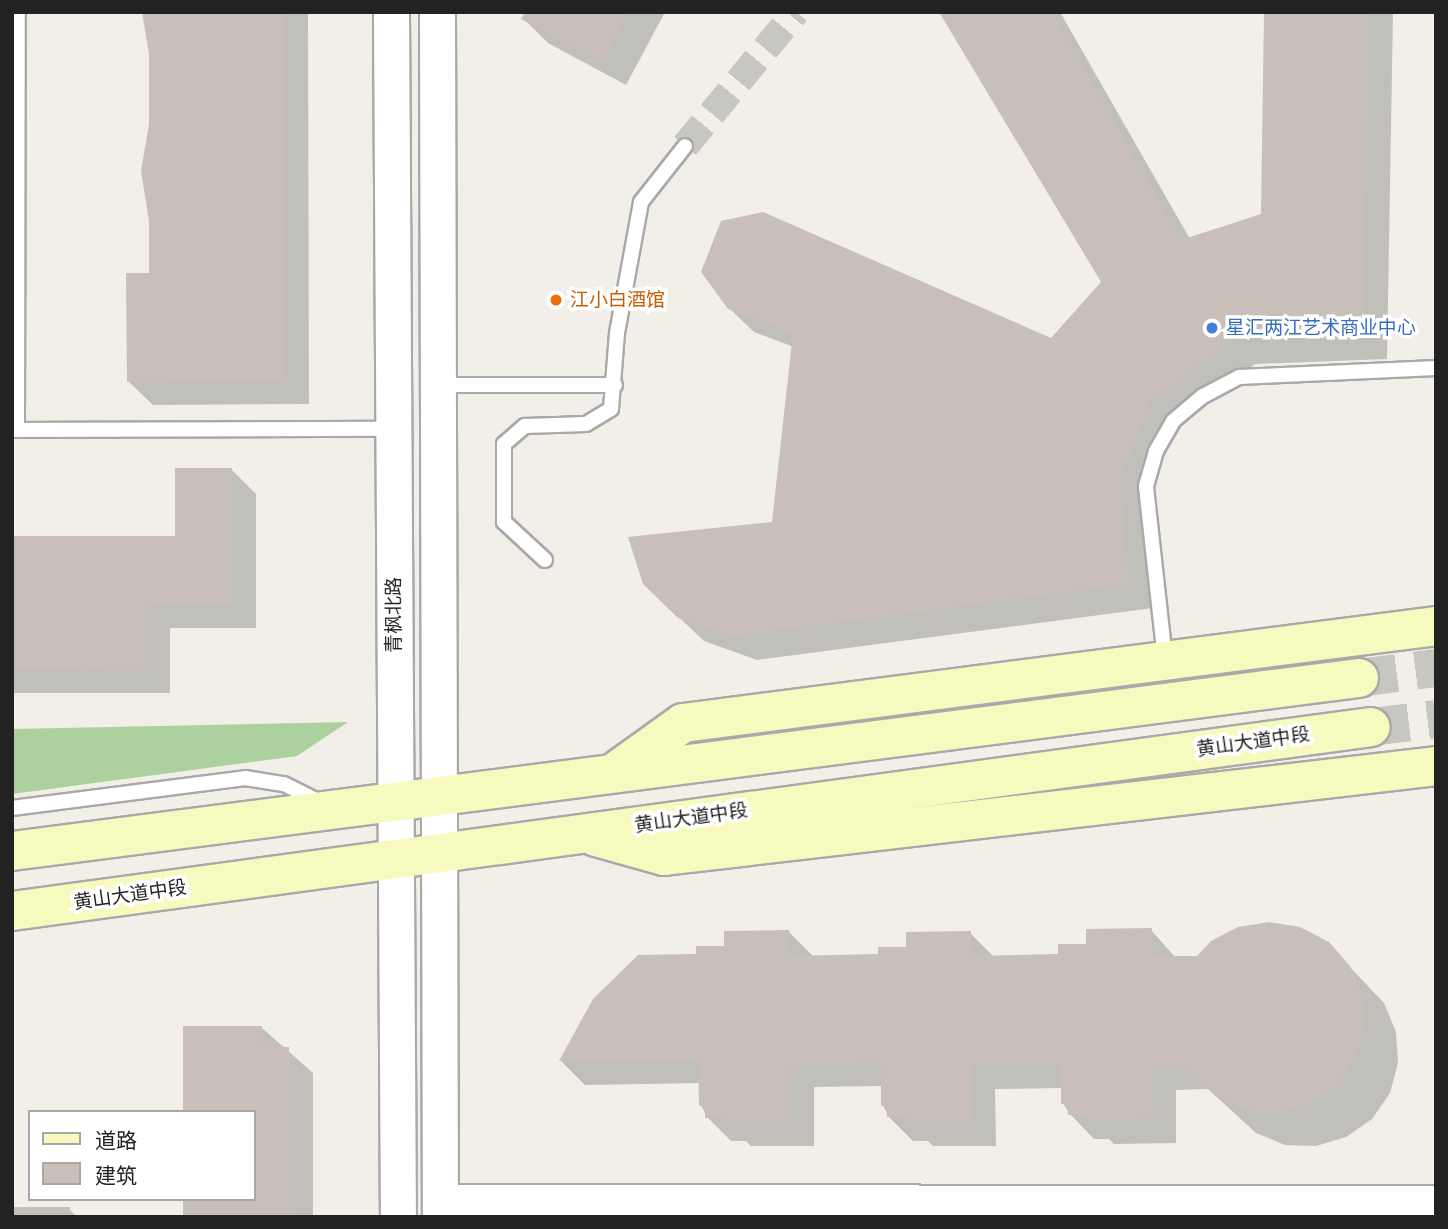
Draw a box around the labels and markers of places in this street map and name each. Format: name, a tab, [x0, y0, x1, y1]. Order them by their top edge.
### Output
place label: 江小白酒馆	[570, 289, 665, 311]
marker: 江小白酒馆	[548, 292, 564, 308]
place label: 星汇两江艺术商业中心	[1226, 317, 1416, 339]
marker: 星汇两江艺术商业中心	[1204, 320, 1220, 336]

